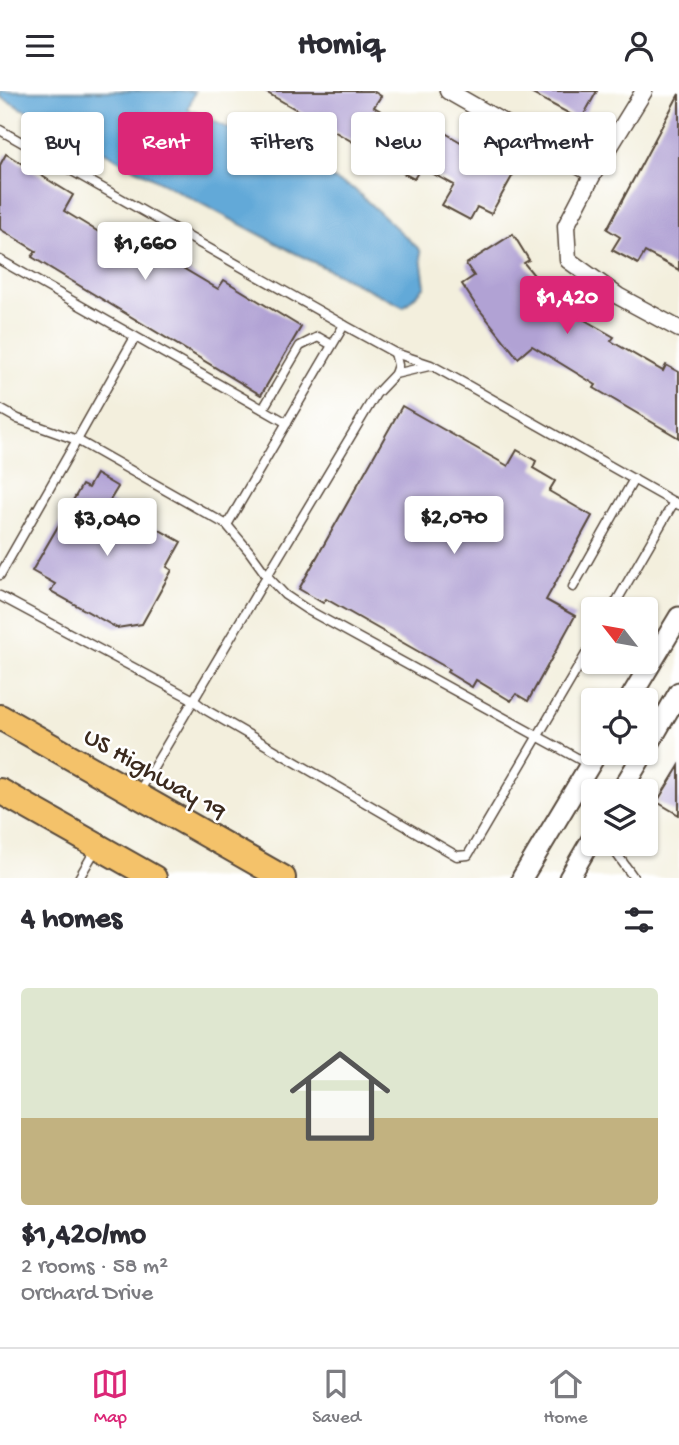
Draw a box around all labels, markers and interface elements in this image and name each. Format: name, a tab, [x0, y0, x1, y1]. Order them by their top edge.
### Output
icon: menu	[21, 27, 59, 65]
text: Homiq	[298, 27, 381, 65]
icon: person	[620, 27, 658, 65]
chip: Buy	[21, 112, 104, 175]
chip: Rent	[118, 112, 213, 175]
chip: Filters	[227, 112, 337, 175]
chip: New	[351, 112, 445, 175]
chip: Apartment	[459, 112, 616, 175]
pin: $1,660	[88, 223, 202, 282]
text: $1,660	[113, 231, 177, 258]
pin: $1,420	[510, 277, 624, 336]
text: $1,420	[536, 285, 598, 312]
pin: $2,070	[397, 497, 511, 556]
pin: $3,040	[50, 498, 164, 558]
text: $2,070	[421, 505, 487, 532]
text: $3,040	[74, 507, 140, 534]
north arrow	[581, 597, 658, 674]
map controls	[581, 597, 658, 856]
button: locate	[581, 688, 658, 765]
street label: US Highway 19	[77, 723, 231, 829]
button: layers	[581, 779, 658, 856]
icon: filters	[620, 901, 658, 939]
text: 4 homes	[21, 903, 122, 938]
icon: home	[277, 1033, 403, 1159]
text: $1,420/mo	[21, 1219, 146, 1254]
text: 2 rooms · 58 m²	[21, 1254, 168, 1281]
text: Orchard Drive	[21, 1281, 153, 1308]
tab: Map	[91, 1365, 129, 1430]
tab: Saved	[312, 1365, 361, 1430]
tab: Home	[544, 1365, 588, 1430]

